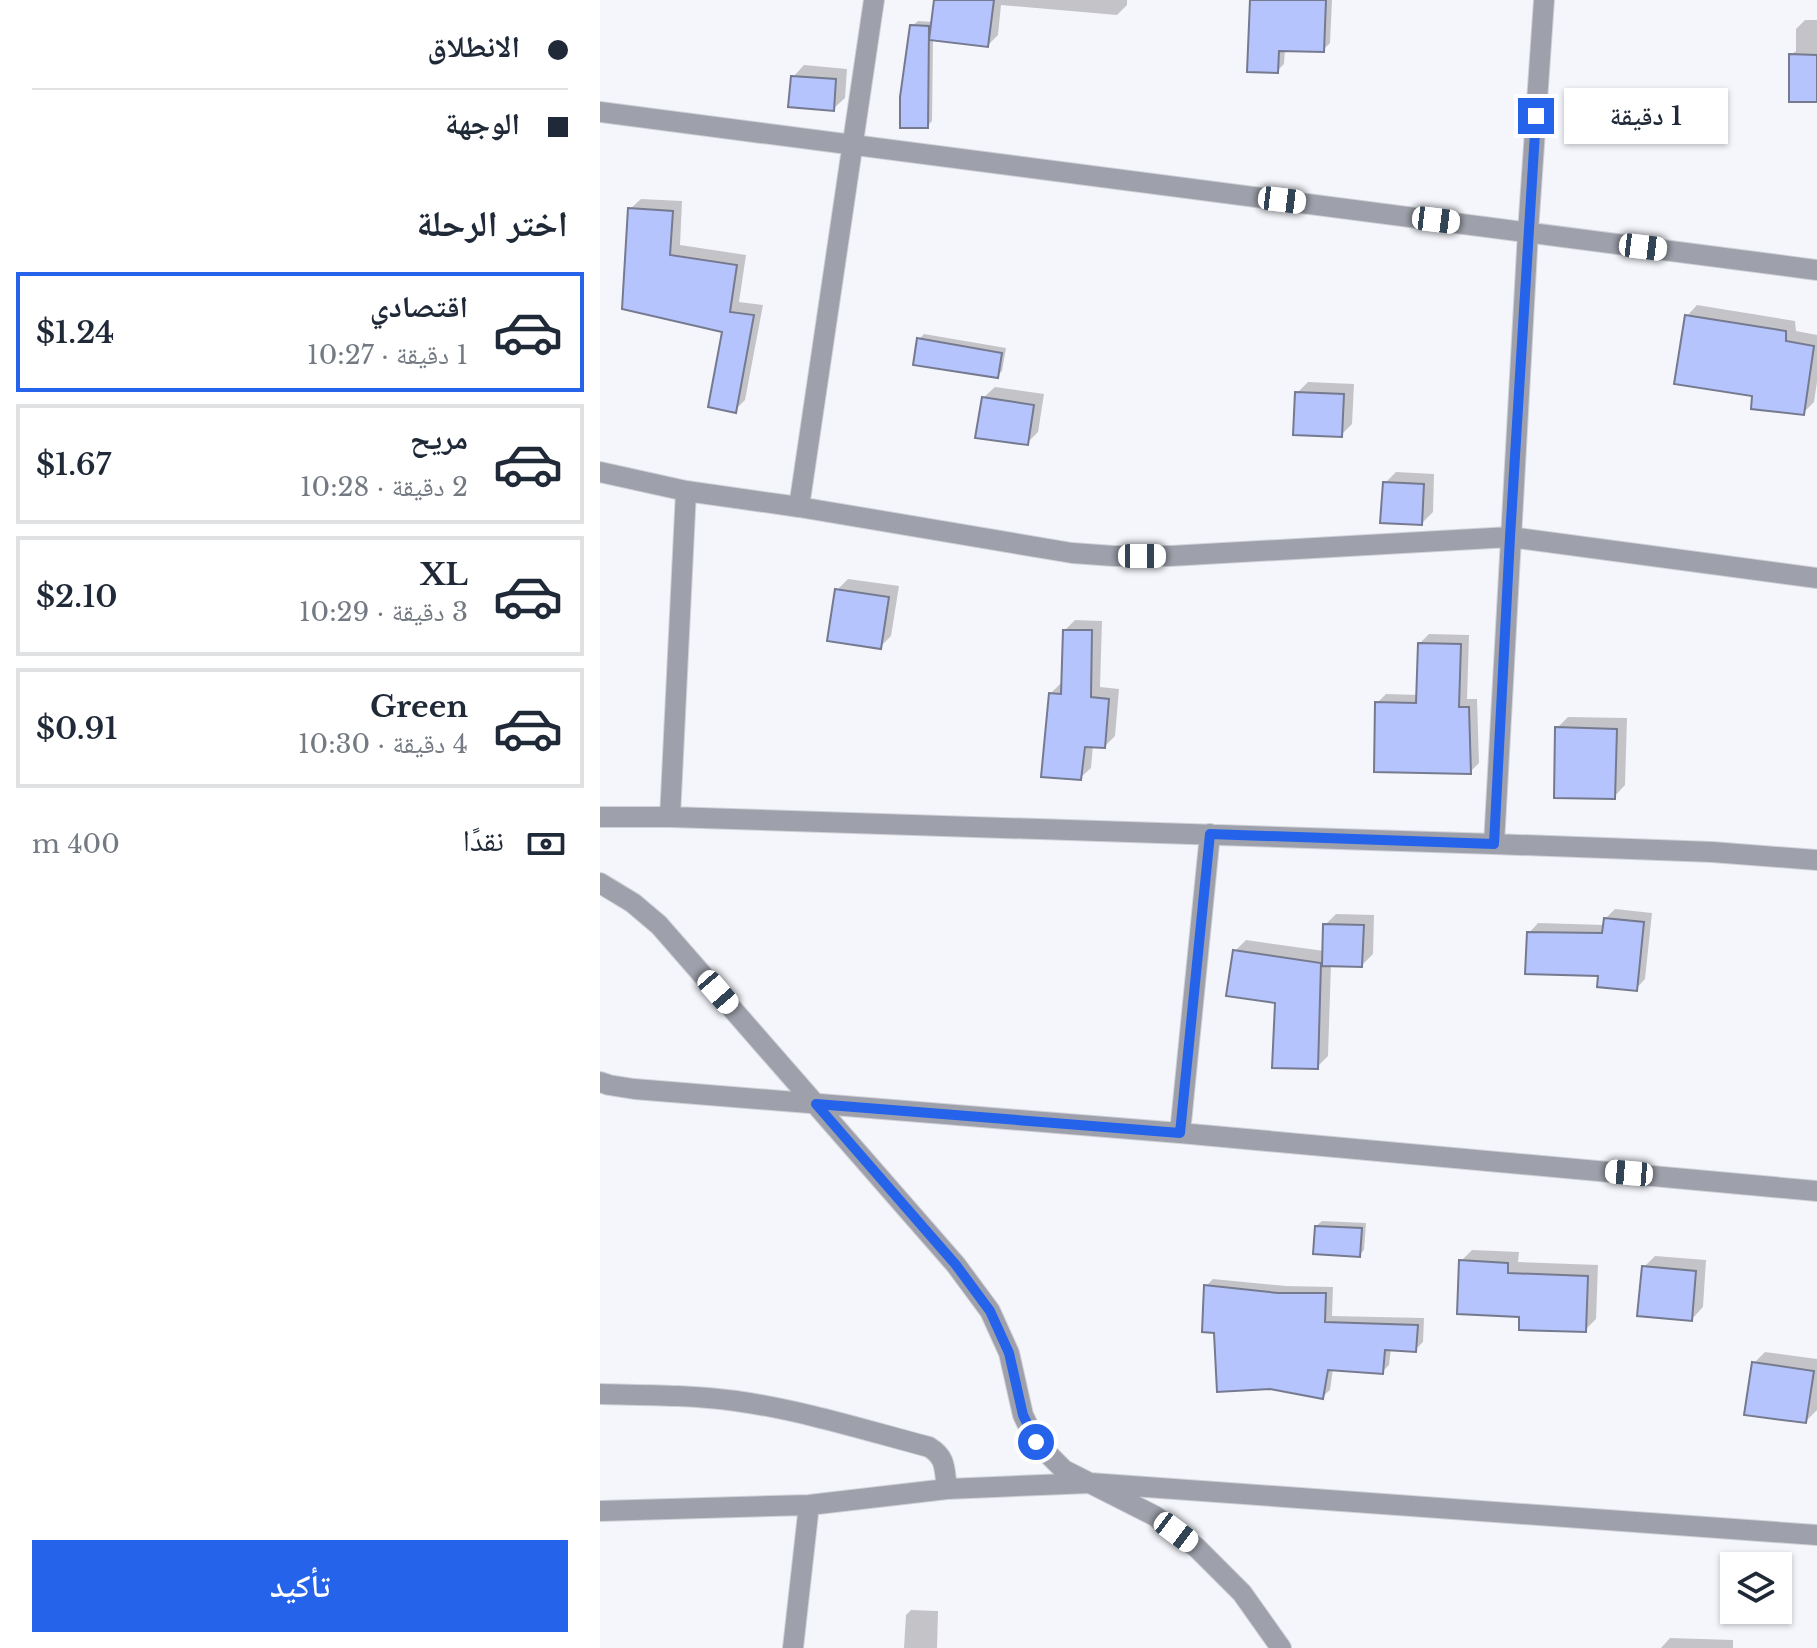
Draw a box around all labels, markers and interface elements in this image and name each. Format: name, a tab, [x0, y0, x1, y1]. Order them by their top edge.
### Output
text: الانطلاق	[427, 28, 520, 65]
callout: 1 دقيقة	[1564, 88, 1728, 144]
route end	[1518, 98, 1554, 134]
text: 1 دقيقة	[1610, 100, 1682, 132]
text: الوجهة	[445, 105, 520, 142]
car	[1257, 185, 1307, 215]
text: اختر الرحلة	[416, 201, 568, 246]
car	[1411, 205, 1461, 235]
car	[1618, 232, 1668, 262]
text: اقتصادي	[370, 288, 468, 325]
icon: car	[492, 296, 564, 368]
text: $1.24	[36, 314, 115, 351]
text: 1 دقيقة · 10:27	[307, 339, 468, 371]
text: مريح	[410, 420, 468, 457]
icon: car	[492, 428, 564, 500]
text: $1.67	[36, 446, 111, 483]
text: 2 دقيقة · 10:28	[300, 471, 468, 503]
car	[1118, 544, 1166, 568]
text: XL	[420, 556, 468, 593]
icon: car	[492, 560, 564, 632]
text: $2.10	[36, 578, 118, 615]
text: 3 دقيقة · 10:29	[299, 596, 468, 628]
text: Green	[370, 688, 468, 725]
icon: car	[492, 692, 564, 764]
text: $0.91	[36, 710, 118, 747]
text: 4 دقيقة · 10:30	[298, 728, 468, 760]
text: نقدًا	[463, 822, 504, 859]
icon: cash	[524, 822, 568, 866]
text: 400 m	[32, 828, 120, 860]
car	[693, 966, 743, 1018]
car	[1604, 1159, 1654, 1187]
route start	[1018, 1424, 1054, 1460]
car	[1150, 1508, 1202, 1556]
button: تأكيد	[32, 1540, 568, 1632]
map controls	[1720, 1552, 1792, 1624]
button: layers	[1720, 1552, 1792, 1624]

